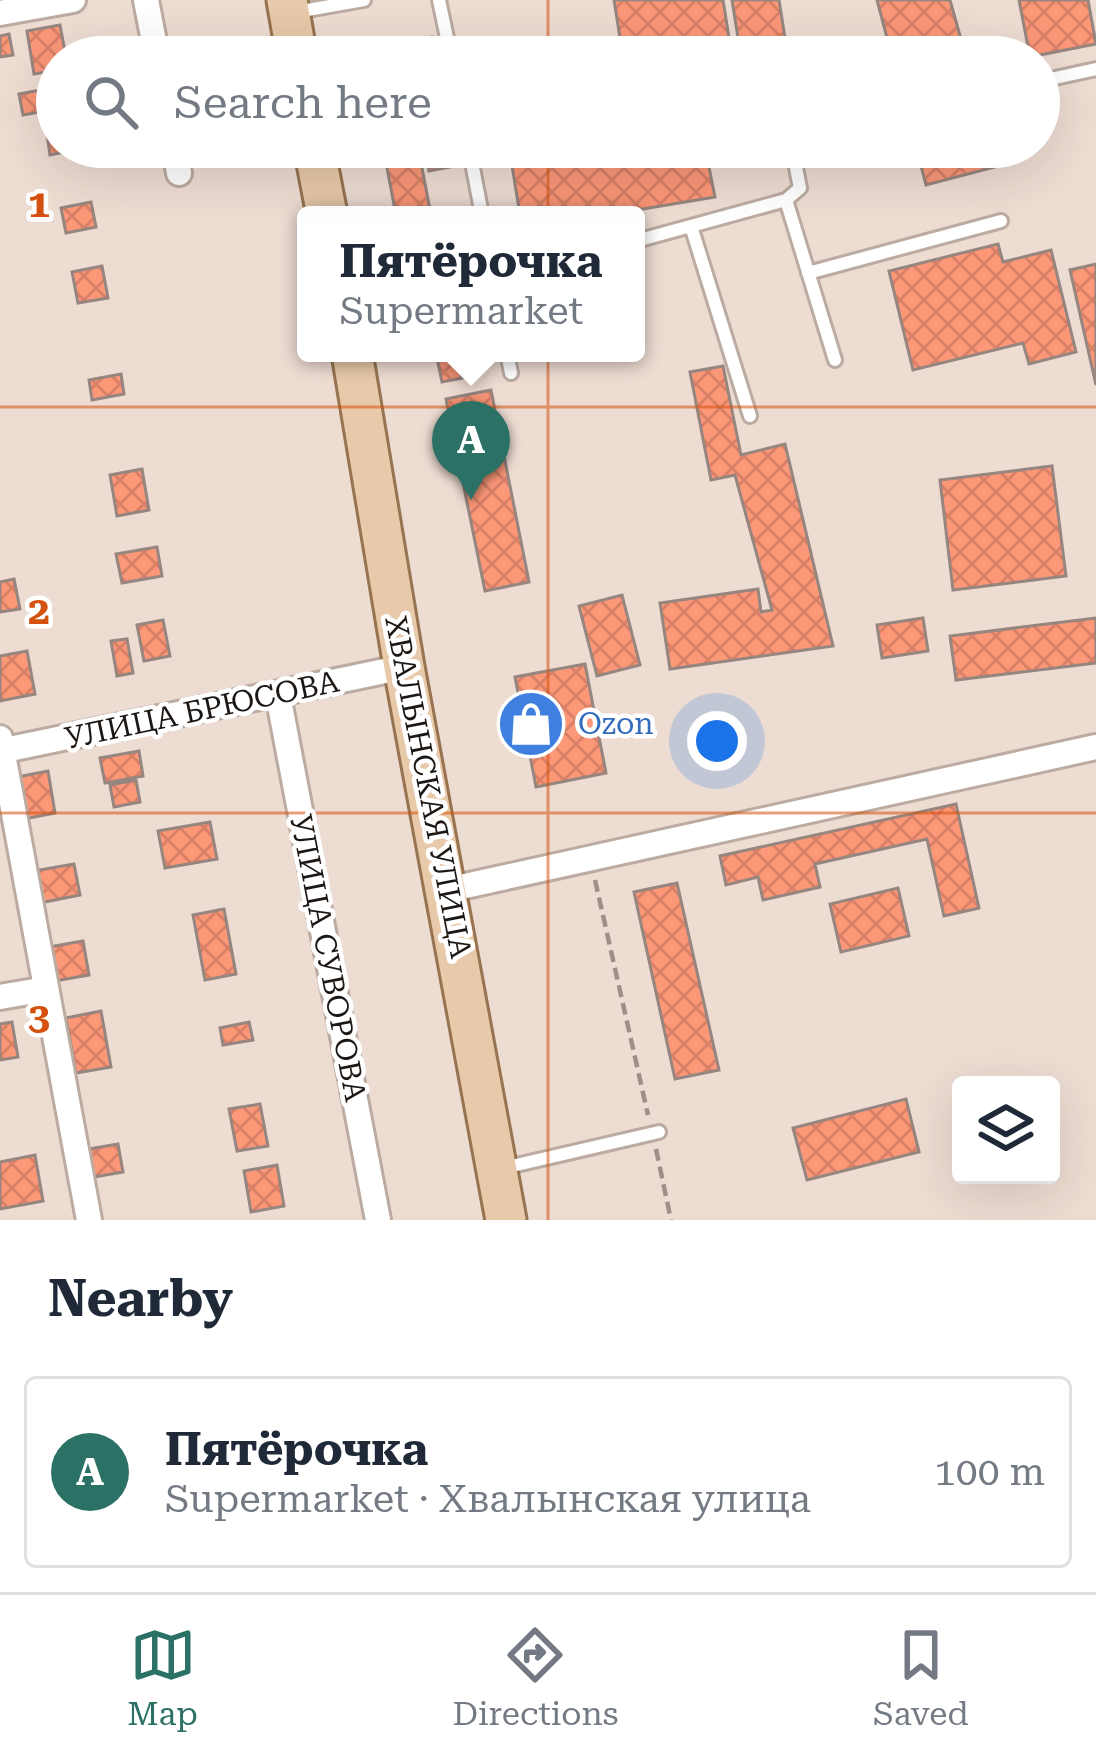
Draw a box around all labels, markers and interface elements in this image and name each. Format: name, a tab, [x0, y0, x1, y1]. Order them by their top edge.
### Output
search box	[36, 36, 1060, 168]
icon: search	[78, 69, 144, 135]
text: Search here	[174, 76, 432, 129]
text: 1	[28, 181, 50, 227]
popup	[297, 206, 645, 362]
text: Пятёрочка	[339, 235, 603, 288]
text: Supermarket	[339, 288, 583, 334]
pin: A	[432, 401, 510, 500]
text: 2	[28, 588, 50, 634]
street label: ХВАЛЫНСКАЯ УЛИЦА	[378, 613, 479, 961]
street label: УЛИЦА БРЮСОВА	[62, 663, 342, 756]
shop icon: Ozon	[496, 689, 566, 759]
place label: Ozon	[578, 706, 654, 741]
your location	[687, 711, 747, 771]
street label: УЛИЦА СУВОРОВА	[283, 811, 374, 1105]
text: 3	[28, 994, 50, 1040]
map controls	[952, 1076, 1060, 1184]
button: layers	[952, 1076, 1060, 1184]
text: Nearby	[48, 1269, 233, 1328]
text: Пятёрочка	[165, 1423, 428, 1476]
text: A	[76, 1449, 104, 1495]
text: 100 m	[934, 1449, 1045, 1495]
text: Supermarket · Хвалынская улица	[165, 1476, 811, 1522]
tab: Map	[127, 1622, 198, 1733]
tab: Directions	[452, 1622, 618, 1733]
tab: Saved	[873, 1622, 969, 1733]

